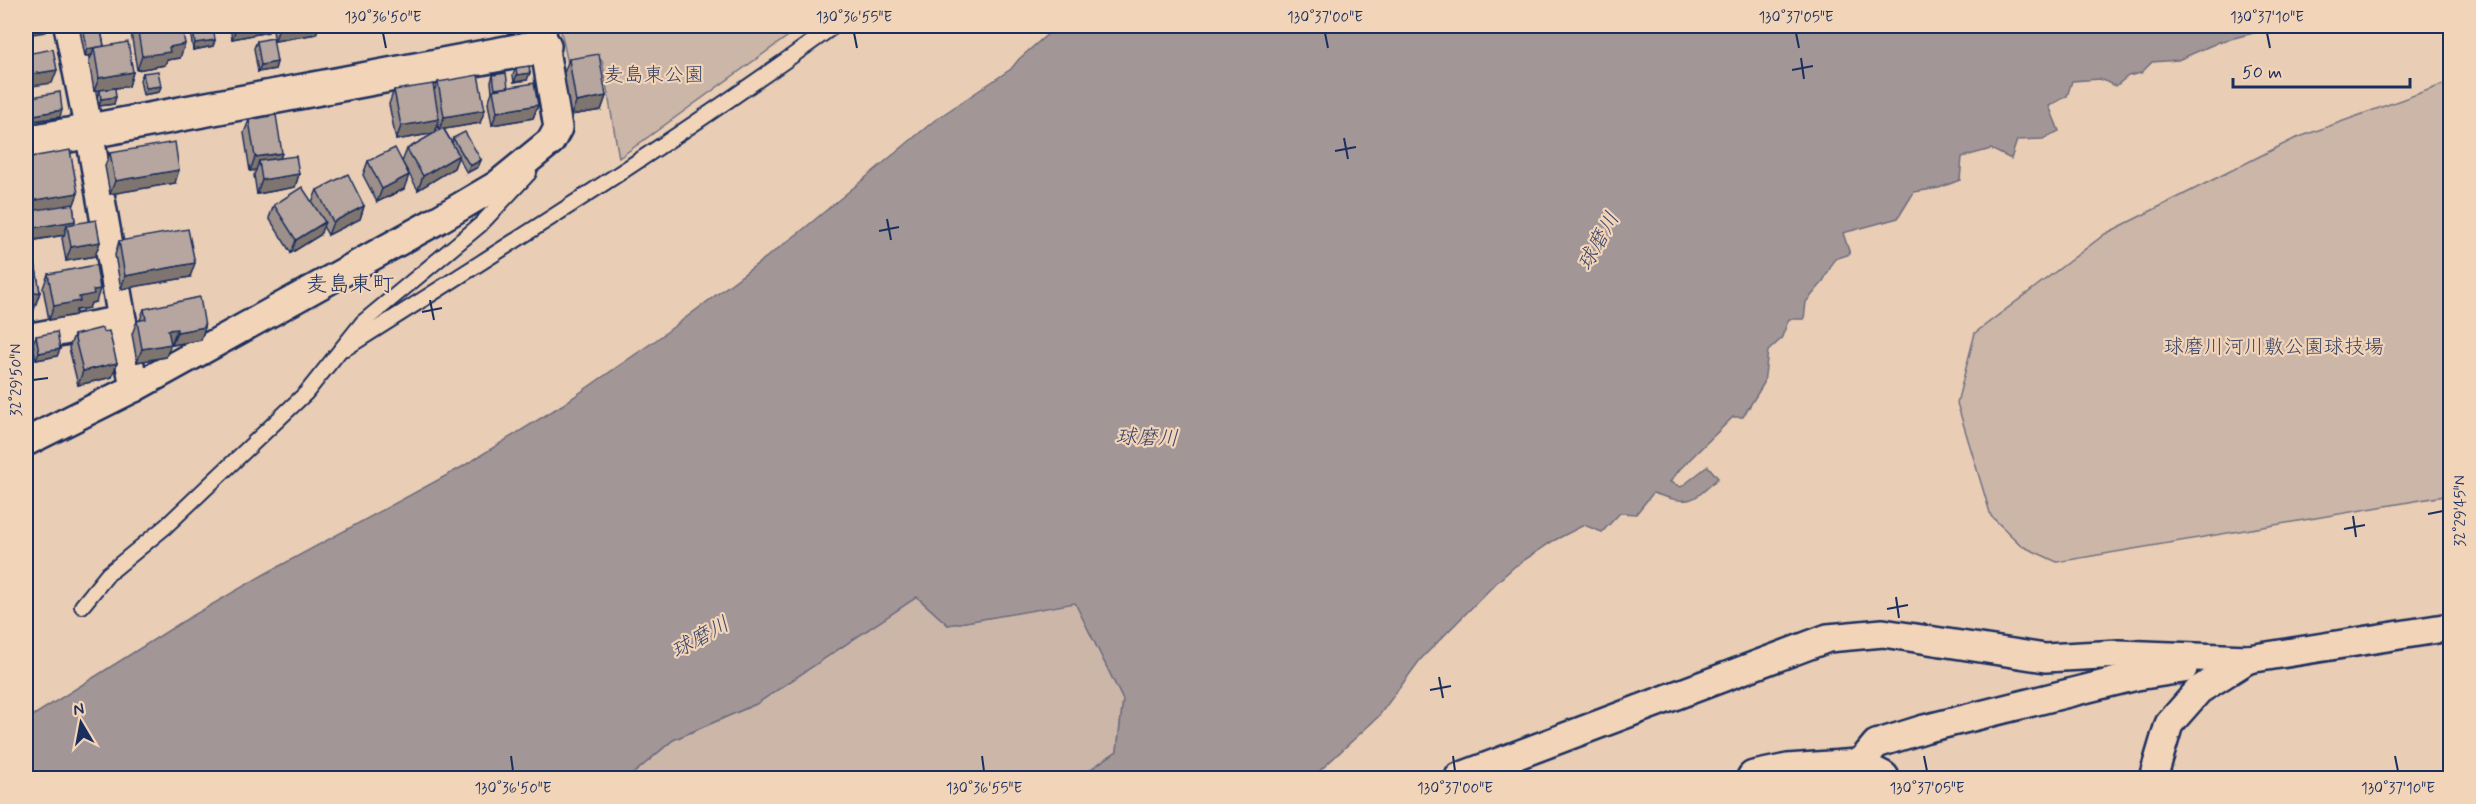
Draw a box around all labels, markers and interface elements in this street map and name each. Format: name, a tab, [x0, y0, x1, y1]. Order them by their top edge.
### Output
text: 130°36'50"E	[344, 8, 422, 28]
text: 130°36'55"E	[816, 8, 893, 28]
text: 130°37'00"E	[1287, 8, 1363, 28]
text: 130°37'05"E	[1758, 8, 1834, 28]
text: 130°37'10"E	[2230, 8, 2304, 28]
scale bar	[2233, 51, 2410, 89]
text: 50 m	[2242, 61, 2282, 85]
park label: 麦島東公園	[604, 62, 704, 89]
water label: 球磨川	[1571, 207, 1626, 276]
district label: 麦島東町	[306, 271, 394, 299]
park label: 球磨川河川敷公園球技場	[2164, 334, 2384, 361]
text: 32°29'50"N	[7, 344, 27, 416]
water label: 球磨川	[1115, 423, 1179, 453]
text: 32°29'45"N	[2451, 475, 2471, 547]
water label: 球磨川	[666, 610, 735, 665]
north arrow	[51, 693, 111, 753]
text: N	[72, 698, 86, 721]
text: 130°36'50"E	[474, 779, 552, 799]
text: 130°36'55"E	[946, 779, 1023, 799]
text: 130°37'00"E	[1417, 779, 1493, 799]
text: 130°37'05"E	[1889, 779, 1965, 799]
text: 130°37'10"E	[2361, 779, 2435, 799]

